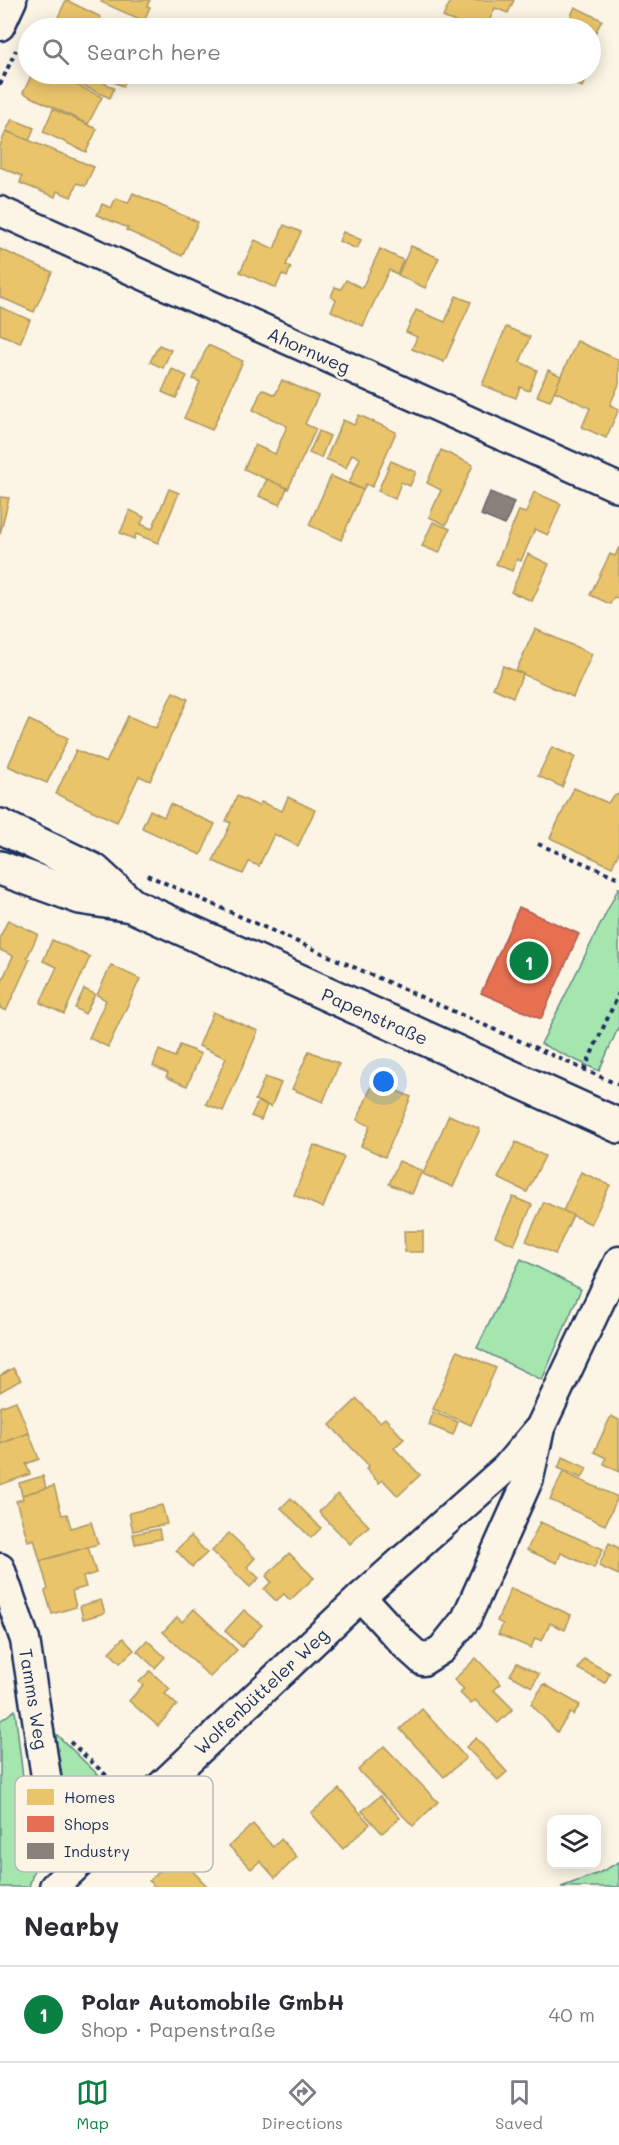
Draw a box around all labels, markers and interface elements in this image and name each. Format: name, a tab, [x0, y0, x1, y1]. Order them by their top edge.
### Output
search box	[18, 18, 601, 84]
icon: search	[39, 35, 72, 68]
text: Search here	[87, 37, 221, 66]
street label: Ahornweg	[264, 321, 354, 379]
pin: 1	[510, 938, 548, 984]
street label: Papenstraße	[318, 982, 432, 1050]
your location	[369, 1067, 398, 1096]
street label: Wolfenbütteler Weg	[189, 1622, 333, 1760]
street label: Tamms Weg	[14, 1647, 54, 1751]
legend	[15, 1776, 213, 1872]
text: Homes	[64, 1786, 115, 1807]
text: Shops	[64, 1813, 109, 1834]
map controls	[547, 1815, 601, 1869]
button: layers	[547, 1815, 601, 1869]
text: Industry	[64, 1840, 130, 1861]
text: Nearby	[24, 1909, 119, 1943]
text: Polar Automobile GmbH	[81, 1987, 345, 2016]
text: 1	[39, 2001, 48, 2027]
text: 40 m	[549, 2001, 595, 2027]
text: Shop · Papenstraße	[81, 2016, 276, 2042]
tab: Map	[76, 2076, 109, 2133]
tab: Directions	[262, 2076, 343, 2133]
tab: Saved	[495, 2076, 543, 2133]

